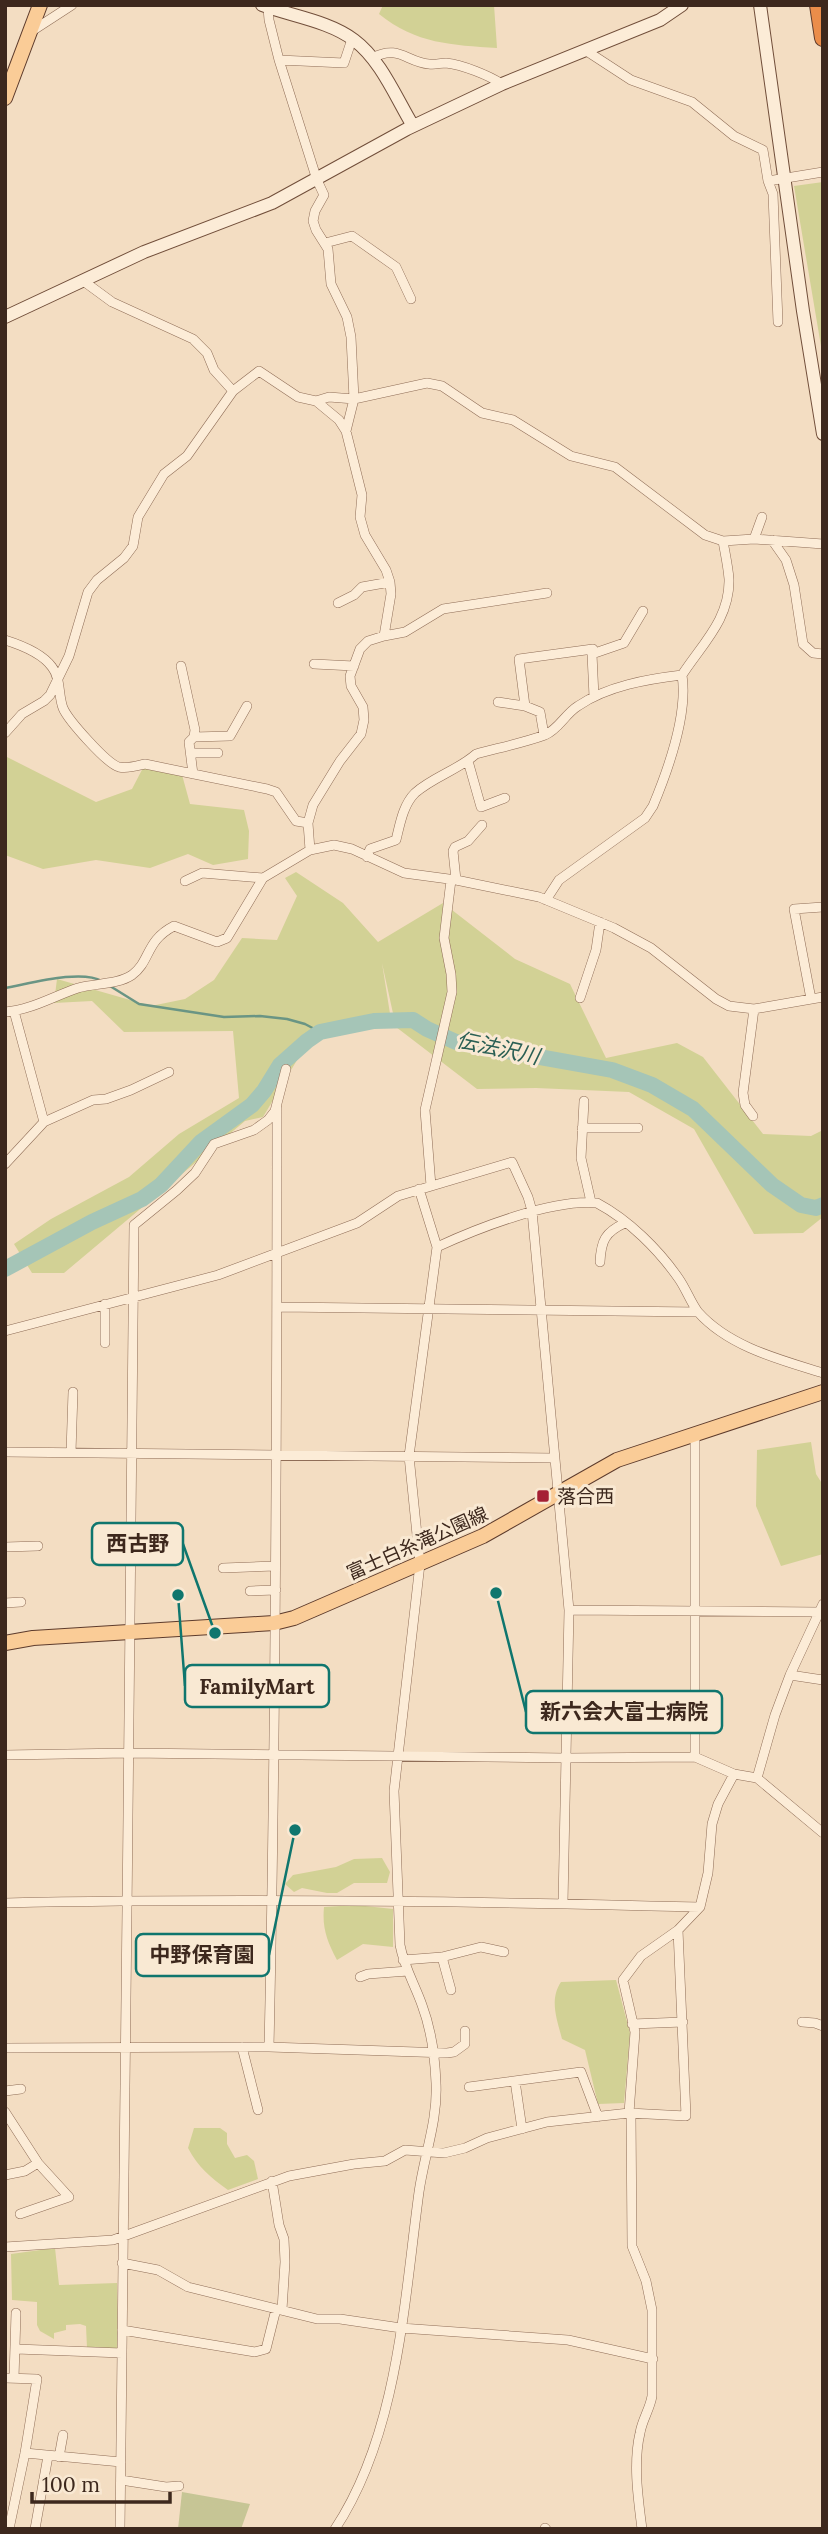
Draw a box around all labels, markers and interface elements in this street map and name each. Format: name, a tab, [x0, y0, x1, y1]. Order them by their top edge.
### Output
water label: 伝法沢川	[454, 1026, 544, 1070]
place label: 落合西	[557, 1484, 614, 1508]
marker: 落合西	[535, 1488, 551, 1504]
street label: 富士白糸滝公園線	[343, 1501, 491, 1585]
callout: 西古野	[92, 1523, 183, 1565]
text: 西古野	[107, 1530, 170, 1557]
callout: FamilyMart	[185, 1665, 329, 1707]
text: FamilyMart	[199, 1673, 315, 1700]
callout: 新六会大富士病院	[526, 1691, 722, 1733]
text: 新六会大富士病院	[540, 1698, 708, 1725]
callout: 中野保育園	[136, 1934, 269, 1976]
text: 中野保育園	[150, 1941, 255, 1968]
scale bar	[32, 2460, 170, 2504]
text: 100 m	[42, 2471, 100, 2498]

